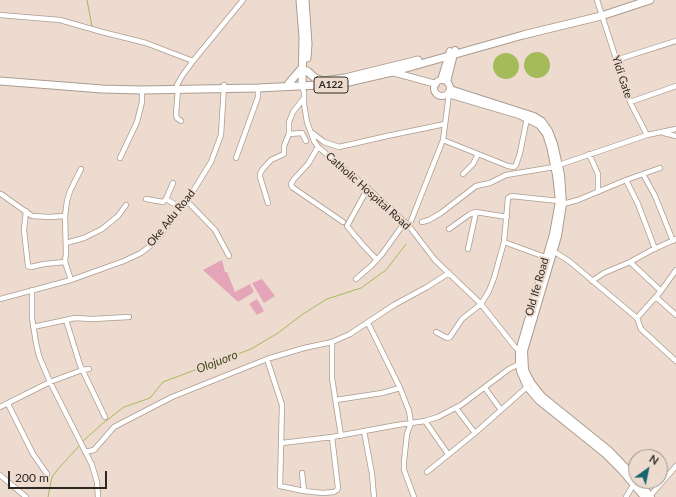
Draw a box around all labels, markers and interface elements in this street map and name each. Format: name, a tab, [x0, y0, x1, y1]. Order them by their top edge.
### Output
street label: Yidi Gate	[609, 54, 635, 100]
road number: A122	[314, 77, 348, 93]
street label: Catholic Hospital Road	[323, 149, 413, 233]
street label: Oke Adu Road	[144, 187, 198, 249]
street label: Old Ife Road	[522, 256, 552, 318]
water label: Olojuoro	[194, 348, 240, 376]
north arrow	[628, 449, 668, 489]
text: N	[647, 452, 661, 467]
scale bar	[10, 463, 109, 489]
text: 200 m	[15, 470, 49, 485]

